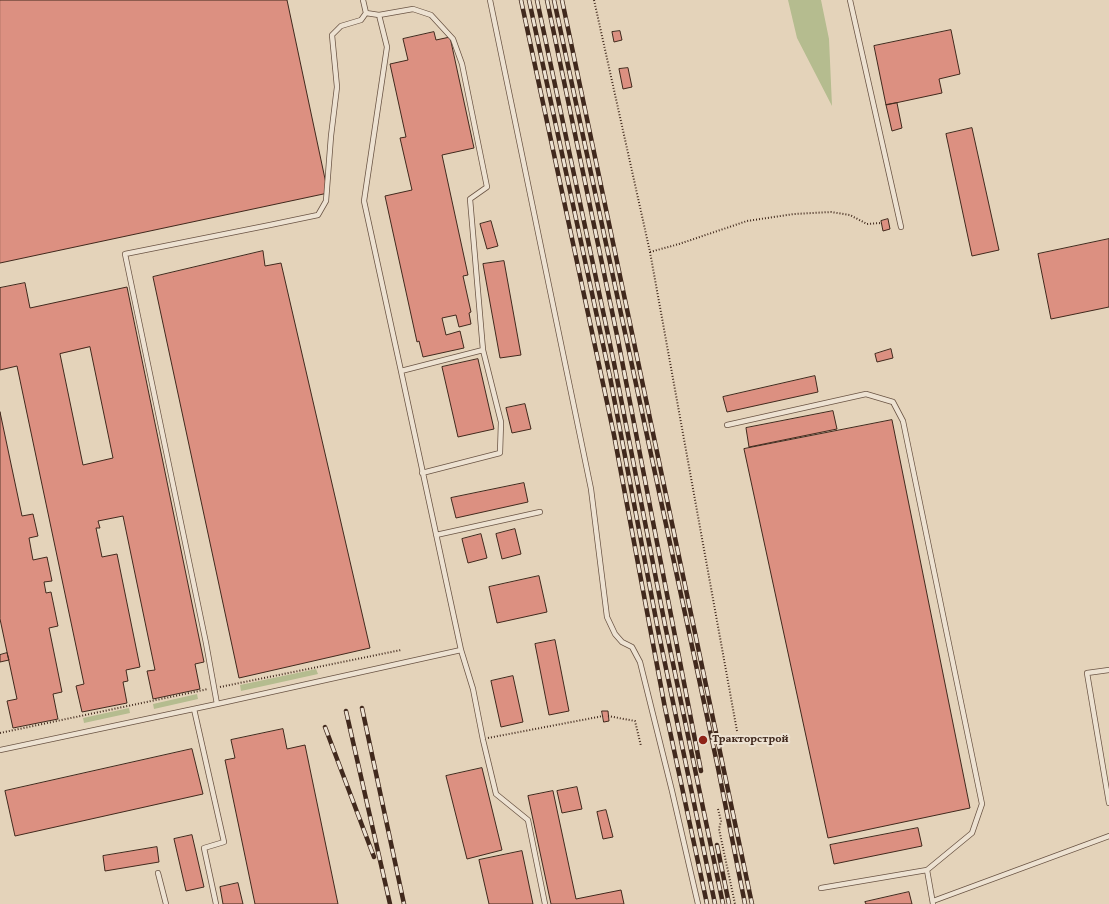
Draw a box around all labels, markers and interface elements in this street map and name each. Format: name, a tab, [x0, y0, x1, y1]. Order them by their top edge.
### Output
place label: Тракторстрой	[712, 733, 788, 747]
marker: Тракторстрой	[697, 734, 709, 746]

